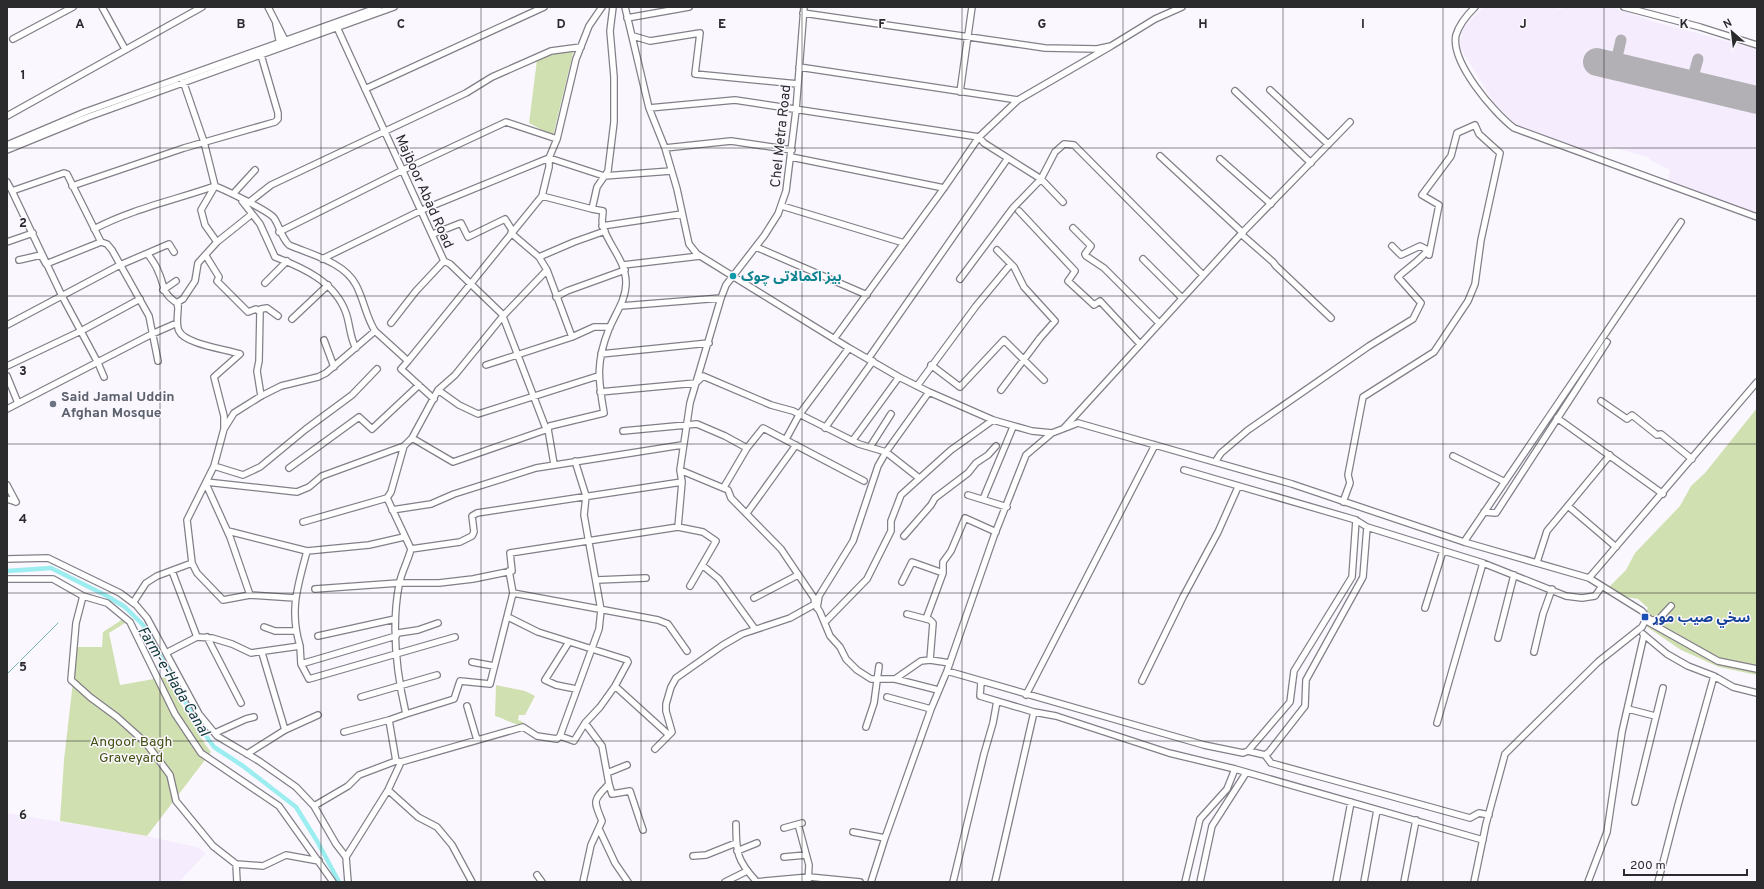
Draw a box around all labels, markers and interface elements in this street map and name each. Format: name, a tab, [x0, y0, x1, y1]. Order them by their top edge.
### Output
north arrow	[1712, 12, 1752, 52]
text: N	[1721, 16, 1735, 32]
text: A	[75, 17, 85, 33]
text: B	[237, 17, 246, 33]
text: C	[397, 17, 405, 33]
text: D	[556, 17, 566, 33]
text: E	[718, 17, 726, 33]
text: F	[878, 17, 886, 33]
text: G	[1038, 17, 1047, 33]
text: H	[1198, 17, 1208, 33]
text: I	[1361, 17, 1365, 33]
text: J	[1519, 17, 1527, 33]
text: K	[1679, 17, 1689, 33]
text: 1	[20, 68, 26, 84]
street label: Chel Metra Road	[768, 84, 795, 188]
street label: Majboor Abad Road	[391, 132, 456, 251]
text: 2	[19, 216, 27, 232]
place label: بیز اکمالاتی چوک	[741, 269, 842, 286]
marker: بیز اکمالاتی چوک	[728, 271, 738, 281]
text: 3	[19, 364, 27, 380]
place label: Said Jamal Uddin Afghan Mosque	[61, 389, 175, 422]
marker: Said Jamal Uddin Afghan Mosque	[48, 399, 58, 409]
text: 4	[19, 512, 27, 528]
place label: سخي صیب موړ	[1652, 610, 1750, 628]
marker: سخي صیب موړ	[1640, 612, 1650, 622]
water label: Farm-e-Hada Canal	[132, 623, 214, 741]
text: 5	[19, 660, 27, 676]
park label: Angoor Bagh Graveyard	[90, 734, 172, 767]
text: 6	[19, 808, 27, 824]
scale bar	[1624, 851, 1747, 877]
text: 200 m	[1630, 858, 1666, 874]

